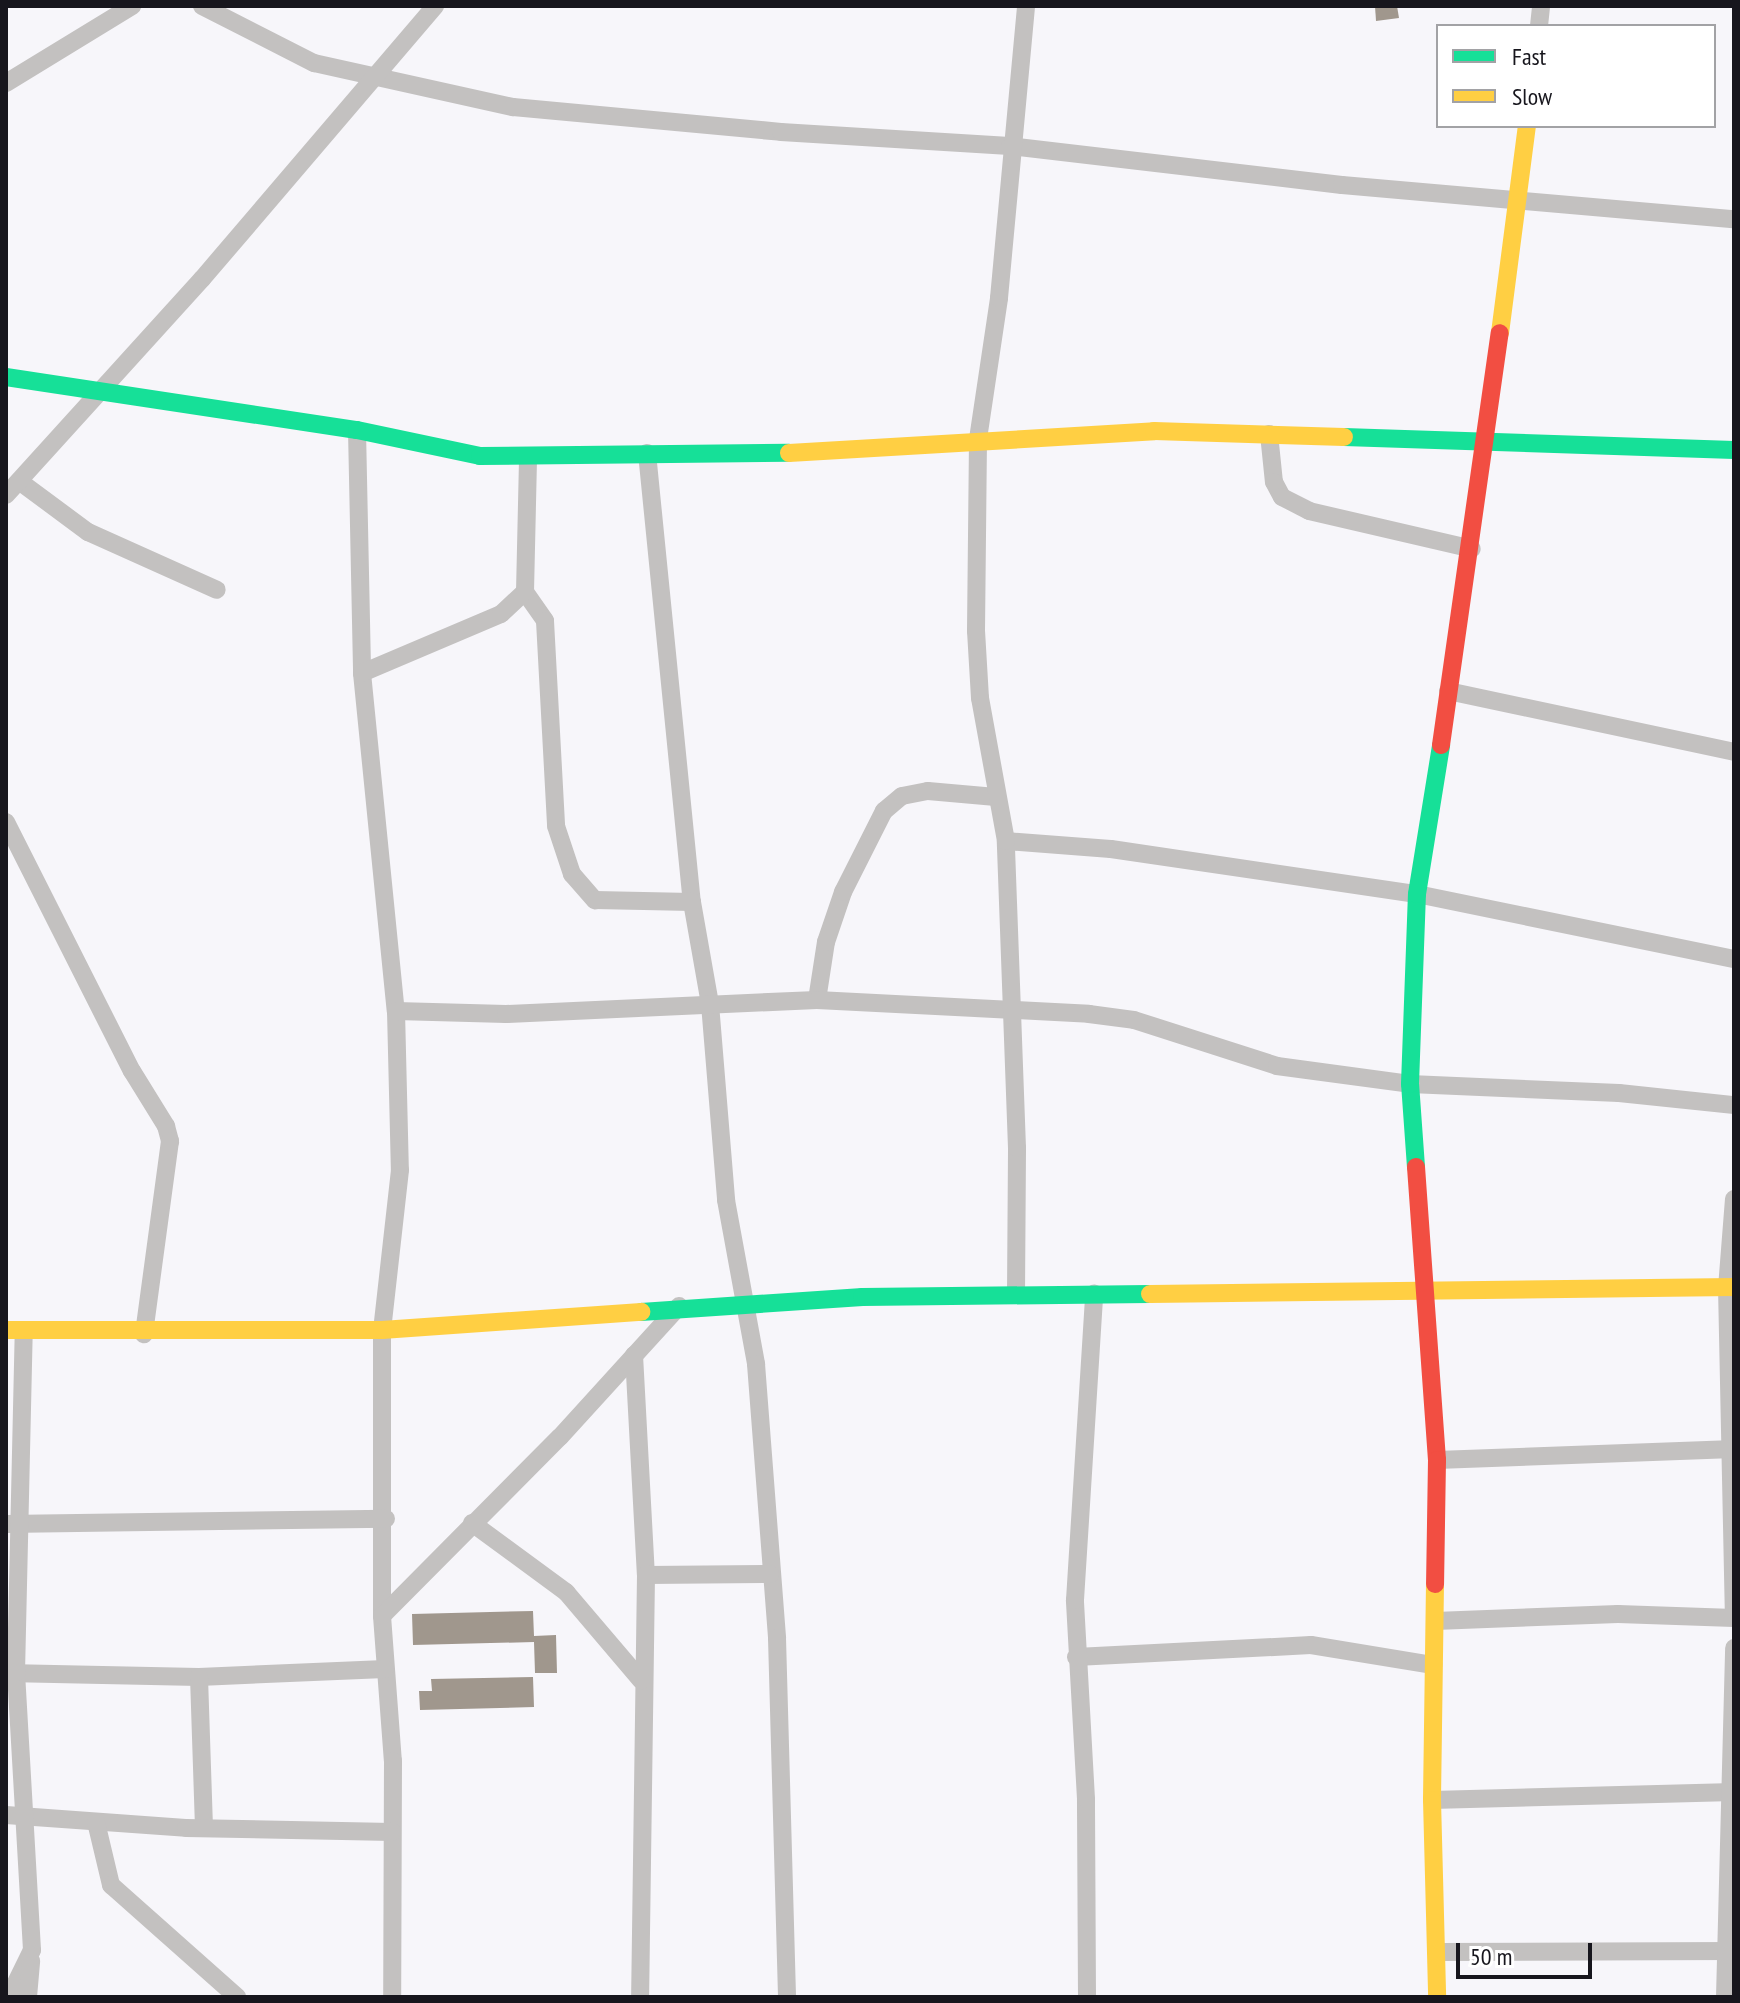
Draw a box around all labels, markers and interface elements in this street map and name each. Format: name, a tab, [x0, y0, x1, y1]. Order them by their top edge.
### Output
legend	[1436, 24, 1716, 128]
text: Fast	[1512, 41, 1546, 72]
text: Slow	[1512, 81, 1552, 112]
scale bar	[1460, 1927, 1596, 1977]
text: 50 m	[1470, 1941, 1512, 1972]

